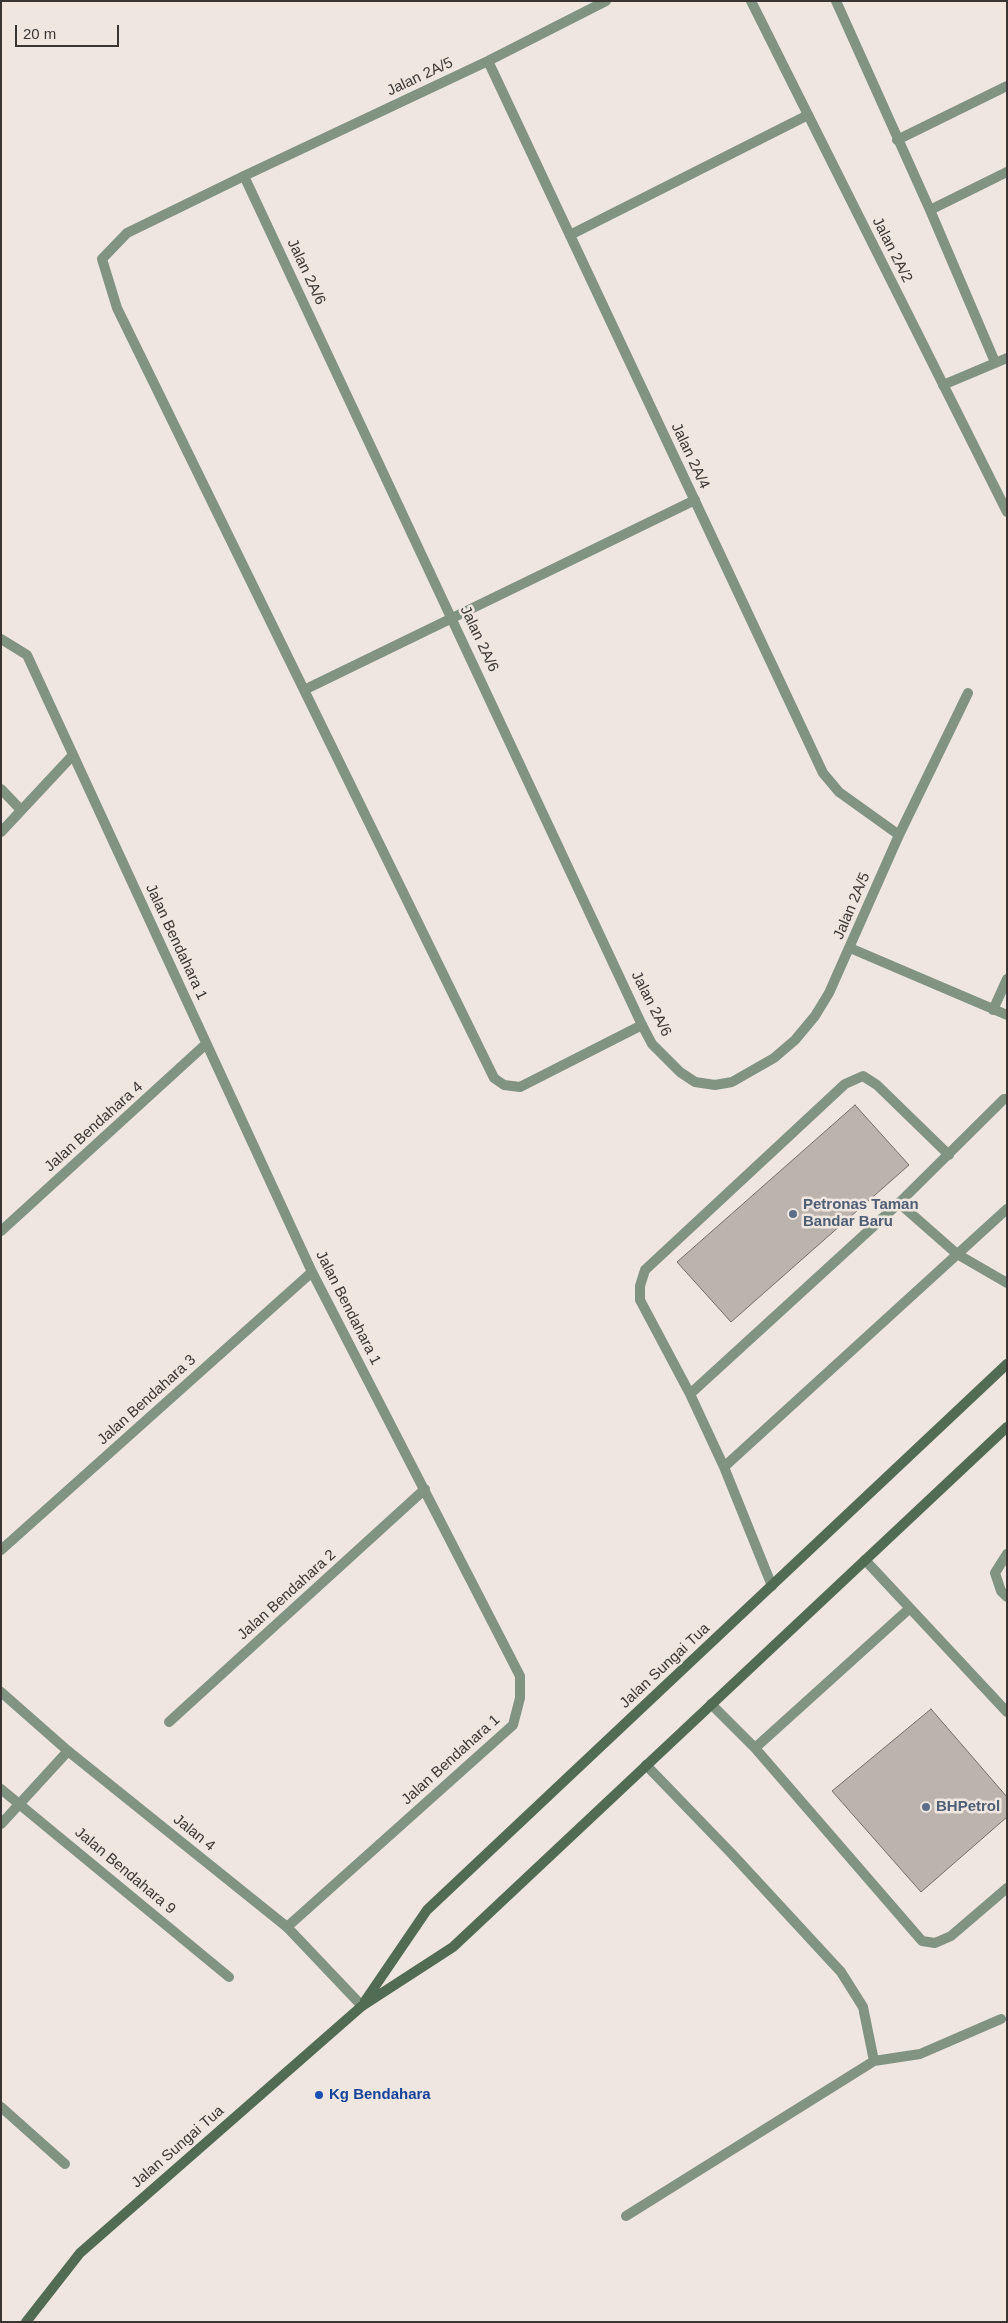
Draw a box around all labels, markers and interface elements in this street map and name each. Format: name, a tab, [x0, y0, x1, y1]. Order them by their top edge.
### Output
scale bar	[18, 15, 121, 47]
text: 20 m	[23, 25, 56, 42]
street label: Jalan 2A/5	[384, 54, 456, 100]
street label: Jalan 2A/2	[868, 214, 916, 286]
street label: Jalan 2A/6	[283, 236, 329, 308]
street label: Jalan 2A/4	[667, 420, 713, 492]
street label: Jalan 2A/6	[456, 603, 502, 675]
street label: Jalan 2A/5	[830, 870, 874, 942]
street label: Jalan Bendahara 1	[141, 881, 211, 1003]
street label: Jalan 2A/6	[627, 968, 675, 1040]
street label: Jalan Bendahara 4	[41, 1078, 147, 1176]
place label: Petronas Taman Bandar Baru	[803, 1196, 919, 1231]
marker: Petronas Taman Bandar Baru	[787, 1208, 799, 1220]
street label: Jalan Bendahara 1	[311, 1248, 385, 1368]
street label: Jalan Bendahara 3	[94, 1351, 200, 1449]
street label: Jalan Bendahara 2	[234, 1546, 340, 1644]
street label: Jalan Sungai Tua	[616, 1620, 714, 1712]
street label: Jalan Bendahara 1	[398, 1711, 504, 1809]
place label: BHPetrol	[936, 1798, 1000, 1816]
marker: BHPetrol	[920, 1801, 932, 1813]
street label: Jalan 4	[170, 1811, 218, 1855]
street label: Jalan Bendahara 9	[71, 1824, 179, 1918]
place label: Kg Bendahara	[329, 2086, 431, 2104]
marker: Kg Bendahara	[313, 2089, 325, 2101]
street label: Jalan Sungai Tua	[128, 2102, 228, 2192]

